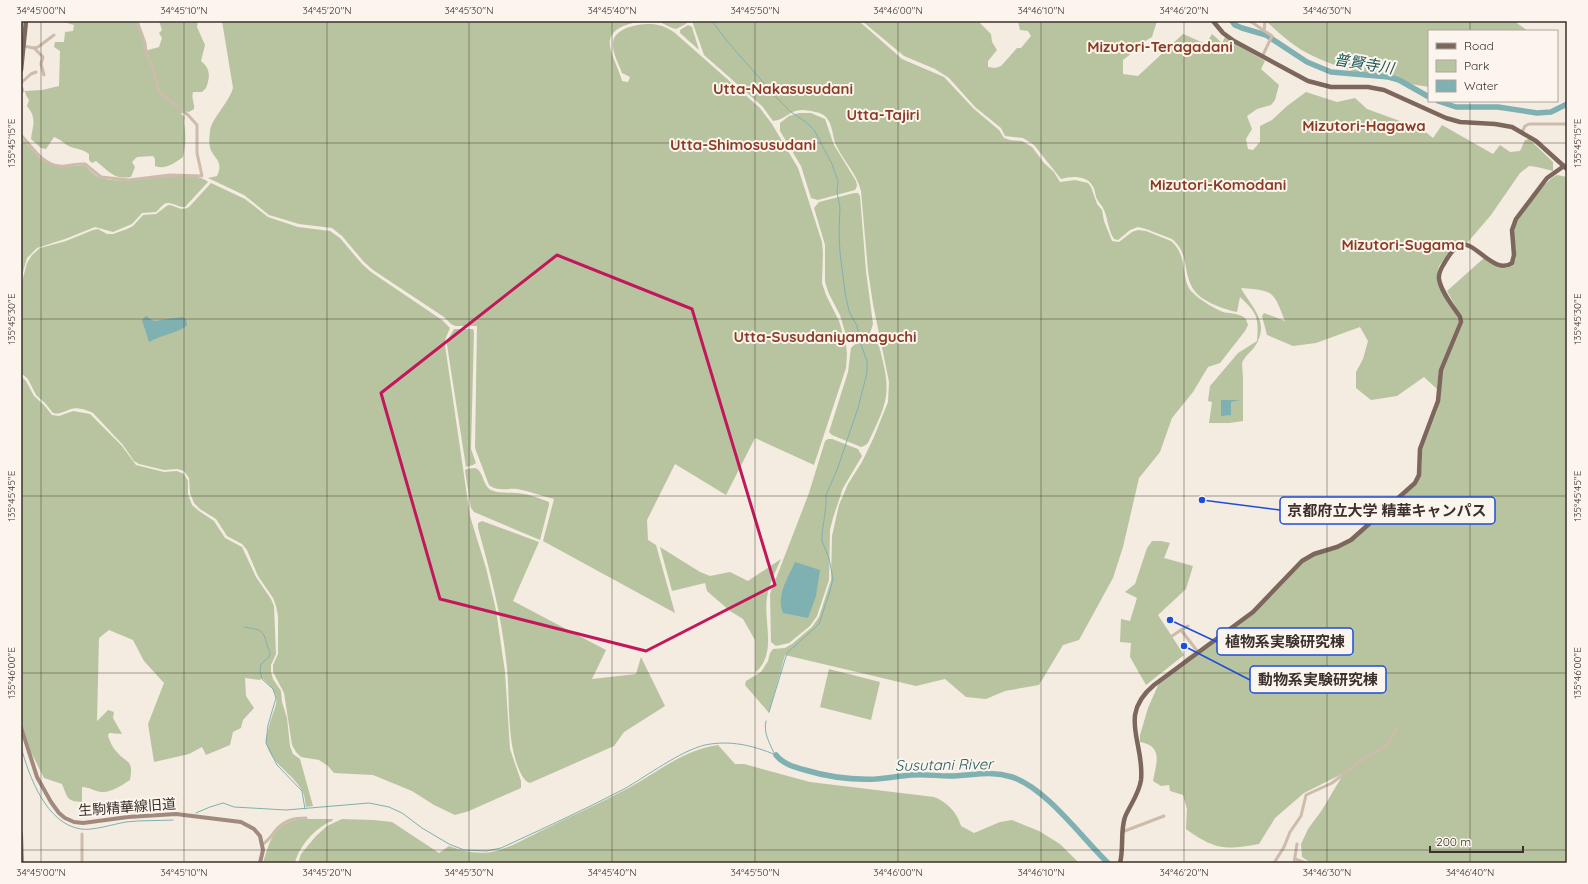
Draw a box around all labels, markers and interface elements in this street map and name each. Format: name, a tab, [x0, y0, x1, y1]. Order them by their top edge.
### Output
text: 34°45'00"N	[16, 4, 66, 17]
text: 34°45'10"N	[160, 4, 208, 17]
text: 34°45'20"N	[302, 4, 352, 17]
text: 34°45'30"N	[445, 4, 493, 17]
text: 34°45'40"N	[588, 4, 636, 17]
text: 34°45'50"N	[730, 4, 780, 17]
text: 34°46'00"N	[873, 4, 923, 17]
text: 34°46'10"N	[1017, 4, 1065, 17]
text: 34°46'20"N	[1159, 4, 1209, 17]
text: 34°46'30"N	[1303, 4, 1351, 17]
legend	[1428, 30, 1558, 102]
district label: Mizutori-Teragadani	[1087, 37, 1233, 56]
text: Road	[1464, 38, 1494, 53]
water label: 普賢寺川	[1333, 49, 1397, 78]
text: Park	[1464, 58, 1489, 73]
text: Water	[1464, 78, 1499, 93]
district label: Utta-Nakasusudani	[713, 79, 853, 98]
district label: Utta-Tajiri	[846, 105, 920, 124]
district label: Mizutori-Hagawa	[1302, 116, 1426, 135]
text: 135°45'15"E	[5, 118, 18, 168]
text: 135°45'15"E	[1571, 118, 1584, 168]
district label: Utta-Shimosusudani	[670, 135, 816, 154]
district label: Mizutori-Komodani	[1150, 175, 1286, 194]
district label: Mizutori-Sugama	[1341, 235, 1465, 254]
text: 135°45'30"E	[5, 293, 18, 345]
text: 135°45'30"E	[1571, 293, 1584, 345]
district label: Utta-Susudaniyamaguchi	[733, 327, 917, 346]
text: 135°45'45"E	[5, 470, 18, 521]
text: 135°45'45"E	[1571, 470, 1584, 521]
callout: 京都府立大学 精華キャンパス	[1280, 497, 1495, 524]
text: 京都府立大学 精華キャンパス	[1287, 501, 1487, 520]
callout: 植物系実験研究棟	[1217, 628, 1353, 655]
text: 植物系実験研究棟	[1225, 632, 1345, 651]
text: 135°46'00"E	[5, 647, 18, 699]
text: 135°46'00"E	[1571, 647, 1584, 699]
callout: 動物系実験研究棟	[1250, 666, 1386, 693]
text: 動物系実験研究棟	[1258, 670, 1378, 689]
water label: Susutani River	[895, 754, 995, 775]
street label: 生駒精華線旧道	[77, 795, 177, 819]
scale bar	[1430, 828, 1523, 854]
text: 200 m	[1436, 834, 1471, 849]
text: 34°45'00"N	[16, 866, 66, 879]
text: 34°45'10"N	[160, 866, 208, 879]
text: 34°45'20"N	[302, 866, 352, 879]
text: 34°45'30"N	[445, 866, 493, 879]
text: 34°45'40"N	[588, 866, 636, 879]
text: 34°45'50"N	[730, 866, 780, 879]
text: 34°46'00"N	[873, 866, 923, 879]
text: 34°46'10"N	[1017, 866, 1065, 879]
text: 34°46'20"N	[1159, 866, 1209, 879]
text: 34°46'30"N	[1303, 866, 1351, 879]
text: 34°46'40"N	[1446, 866, 1494, 879]

